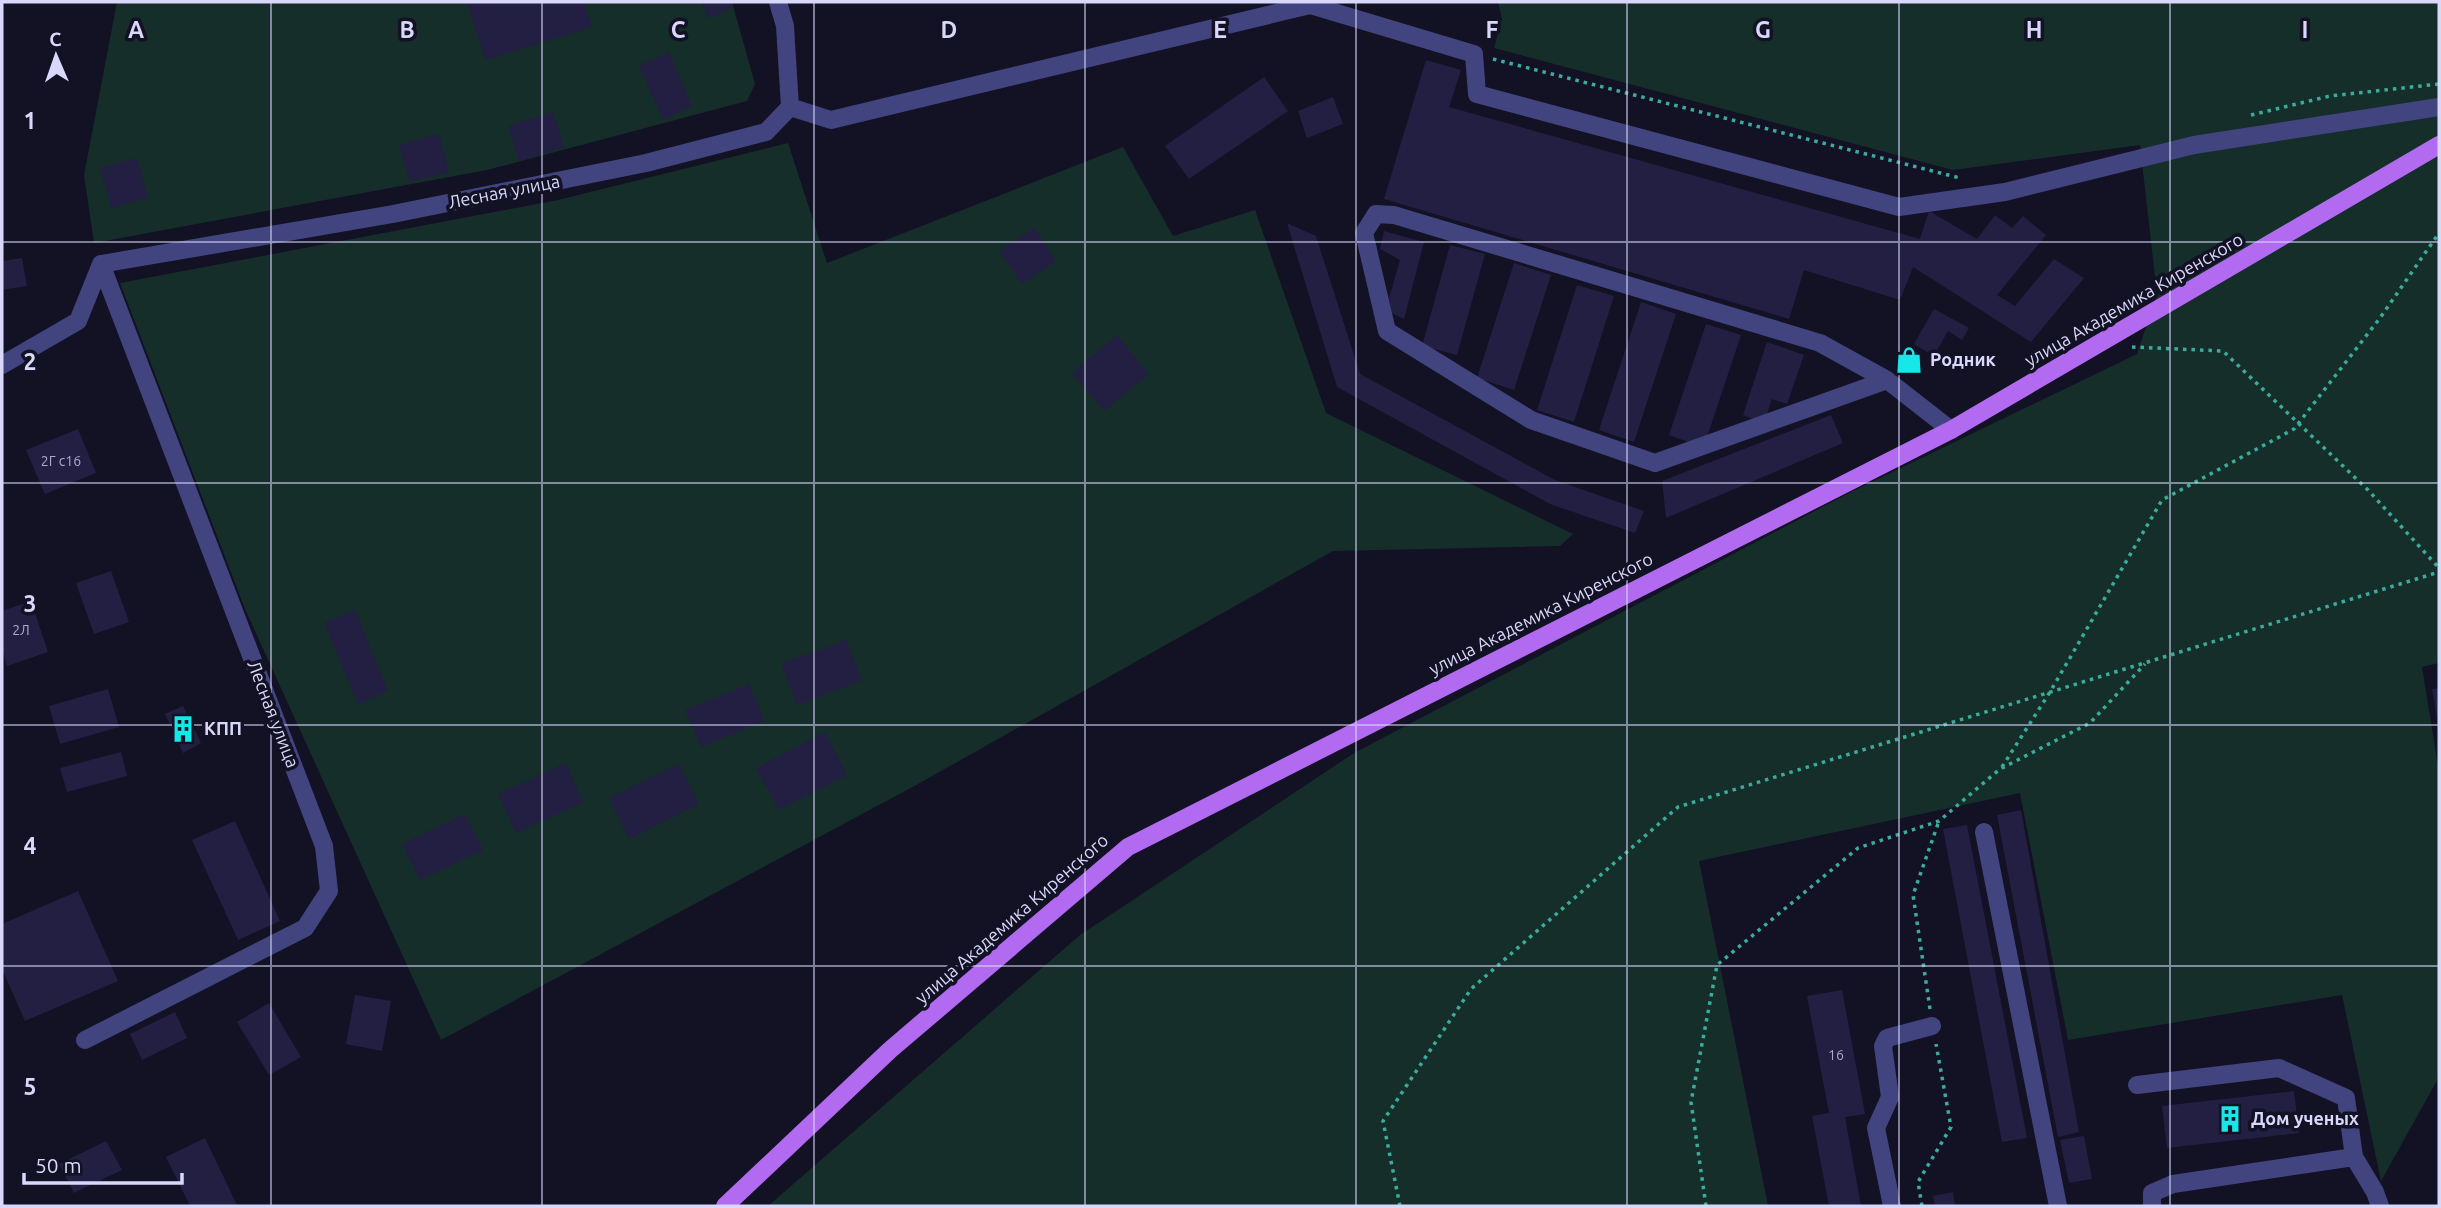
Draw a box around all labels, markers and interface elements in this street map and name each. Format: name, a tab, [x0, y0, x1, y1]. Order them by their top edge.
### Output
text: A	[128, 17, 144, 42]
text: B	[399, 17, 415, 42]
text: C	[671, 17, 686, 42]
text: D	[941, 17, 957, 42]
text: E	[1213, 17, 1227, 42]
text: F	[1486, 17, 1499, 42]
text: G	[1755, 17, 1771, 42]
text: H	[2026, 17, 2042, 42]
text: I	[2302, 17, 2308, 42]
north arrow	[21, 21, 91, 91]
text: С	[49, 28, 62, 50]
text: 1	[24, 108, 36, 133]
street label: Лесная улица	[446, 170, 561, 212]
street label: улица Академика Киренского	[2021, 228, 2246, 370]
shop icon: Родник	[1894, 345, 1924, 375]
text: 2	[24, 349, 36, 374]
place label: Родник	[1930, 349, 1996, 369]
house number: 2Г с16	[41, 453, 81, 469]
street label: улица Академика Киренского	[1425, 548, 1656, 678]
text: 3	[24, 591, 36, 616]
house number: 2Л	[12, 622, 30, 638]
street label: Лесная улица	[244, 657, 304, 770]
building icon: КПП	[168, 714, 198, 744]
place label: КПП	[204, 718, 242, 738]
street label: улица Академика Киренского	[911, 829, 1112, 1007]
text: 4	[24, 833, 37, 858]
house number: 16	[1828, 1047, 1844, 1063]
text: 5	[24, 1074, 36, 1099]
building icon: Дом ученых	[2215, 1104, 2245, 1134]
place label: Дом ученых	[2251, 1108, 2359, 1128]
scale bar	[24, 1142, 182, 1186]
text: 50 m	[35, 1153, 82, 1177]

